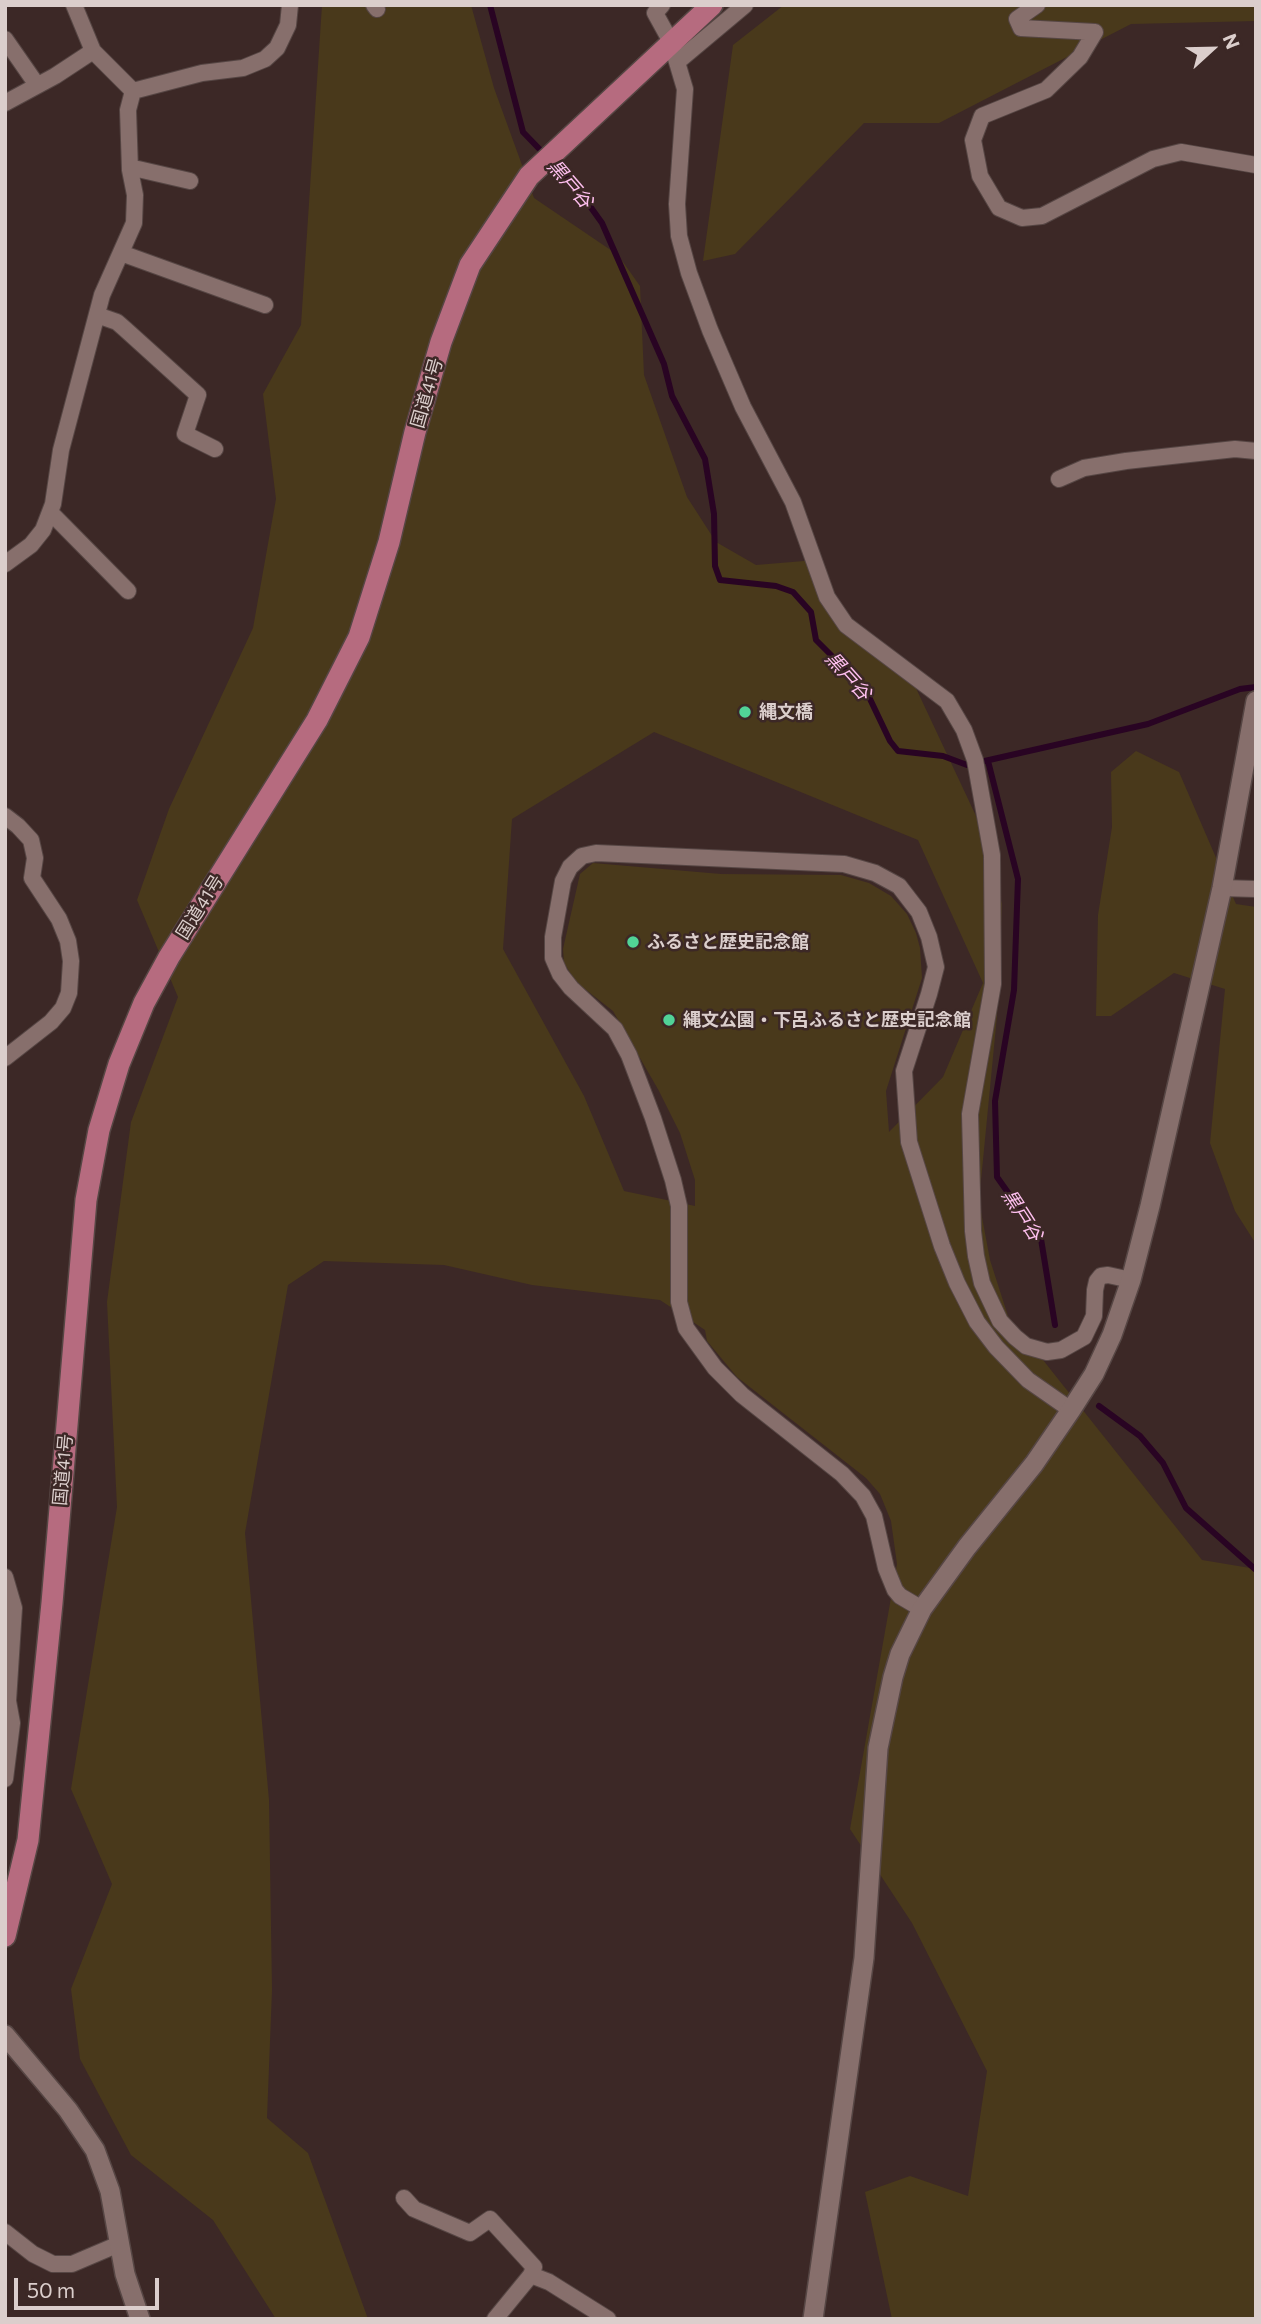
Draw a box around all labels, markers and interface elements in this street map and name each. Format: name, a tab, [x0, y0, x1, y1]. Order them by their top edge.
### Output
north arrow	[1177, 14, 1247, 84]
text: N	[1219, 30, 1245, 52]
water label: 黒戸谷	[543, 155, 597, 213]
street label: 国道41号	[407, 355, 447, 431]
water label: 黒戸谷	[820, 647, 876, 705]
place label: 縄文橋	[759, 701, 813, 723]
marker: 縄文橋	[737, 704, 753, 720]
street label: 国道41号	[172, 871, 228, 943]
place label: ふるさと歴史記念館	[647, 931, 809, 953]
marker: ふるさと歴史記念館	[625, 934, 641, 950]
place label: 縄文公園・下呂ふるさと歴史記念館	[683, 1009, 971, 1031]
marker: 縄文公園・下呂ふるさと歴史記念館	[661, 1012, 677, 1028]
water label: 黒戸谷	[997, 1185, 1047, 1245]
street label: 国道41号	[49, 1433, 77, 1507]
scale bar	[18, 2264, 163, 2308]
text: 50 m	[27, 2277, 75, 2302]

